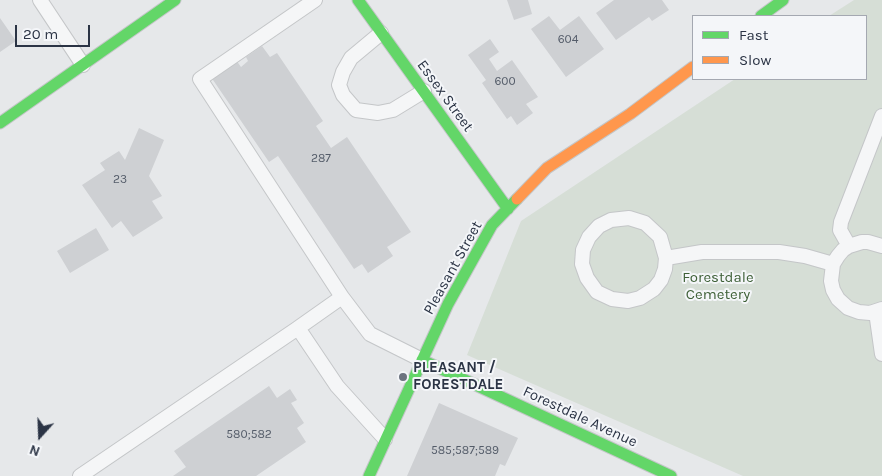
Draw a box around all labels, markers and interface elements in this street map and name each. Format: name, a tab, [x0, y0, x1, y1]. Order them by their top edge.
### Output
scale bar	[18, 15, 92, 47]
legend	[692, 15, 867, 80]
text: 20 m	[23, 25, 58, 43]
text: Fast	[739, 26, 768, 44]
house number: 604	[558, 33, 578, 47]
text: Slow	[739, 51, 771, 69]
street label: Essex Street	[413, 57, 477, 135]
house number: 600	[494, 75, 516, 89]
house number: 287	[311, 152, 331, 166]
house number: 23	[113, 173, 127, 187]
street label: Pleasant Street	[420, 218, 486, 318]
park label: Forestdale Cemetery	[682, 269, 754, 304]
place label: PLEASANT / FORESTDALE	[413, 359, 503, 394]
marker: PLEASANT / FORESTDALE	[397, 371, 409, 383]
street label: Forestdale Avenue	[520, 383, 640, 451]
north arrow	[15, 411, 65, 461]
house number: 580;582	[226, 428, 272, 442]
text: N	[27, 441, 42, 460]
house number: 585;587;589	[431, 444, 499, 458]

